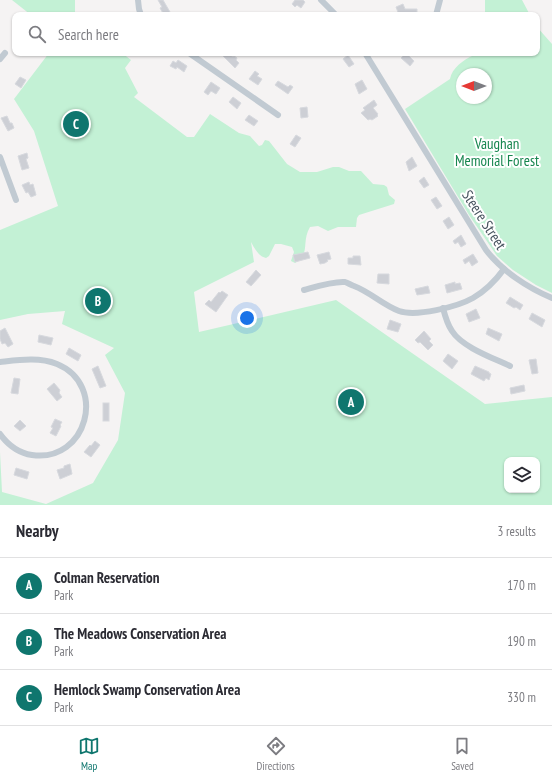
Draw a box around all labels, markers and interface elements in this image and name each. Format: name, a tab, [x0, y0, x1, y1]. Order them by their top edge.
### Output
search box	[12, 12, 540, 56]
icon: search	[26, 23, 48, 45]
text: Search here	[58, 25, 119, 44]
north arrow	[456, 68, 492, 104]
pin: C	[63, 109, 89, 139]
park label: Vaughan Memorial Forest	[455, 134, 539, 170]
street label: Steere Street	[458, 186, 511, 253]
pin: B	[85, 286, 111, 316]
your location	[237, 308, 257, 328]
pin: A	[338, 387, 364, 417]
map controls	[504, 457, 540, 493]
button: layers	[504, 457, 540, 493]
text: Nearby	[16, 520, 59, 542]
text: 3 results	[497, 523, 536, 540]
text: Colman Reservation	[54, 568, 159, 587]
text: A	[26, 577, 32, 594]
text: 170 m	[507, 577, 536, 594]
text: Park	[54, 587, 73, 604]
text: The Meadows Conservation Area	[54, 624, 227, 643]
text: B	[26, 633, 32, 650]
text: 190 m	[507, 633, 536, 650]
text: Park	[54, 643, 73, 660]
text: Hemlock Swamp Conservation Area	[54, 680, 240, 699]
text: C	[26, 689, 32, 706]
text: 330 m	[507, 689, 536, 706]
text: Park	[54, 699, 73, 716]
tab: Map	[78, 735, 100, 773]
tab: Directions	[257, 735, 295, 773]
tab: Saved	[451, 735, 474, 773]

